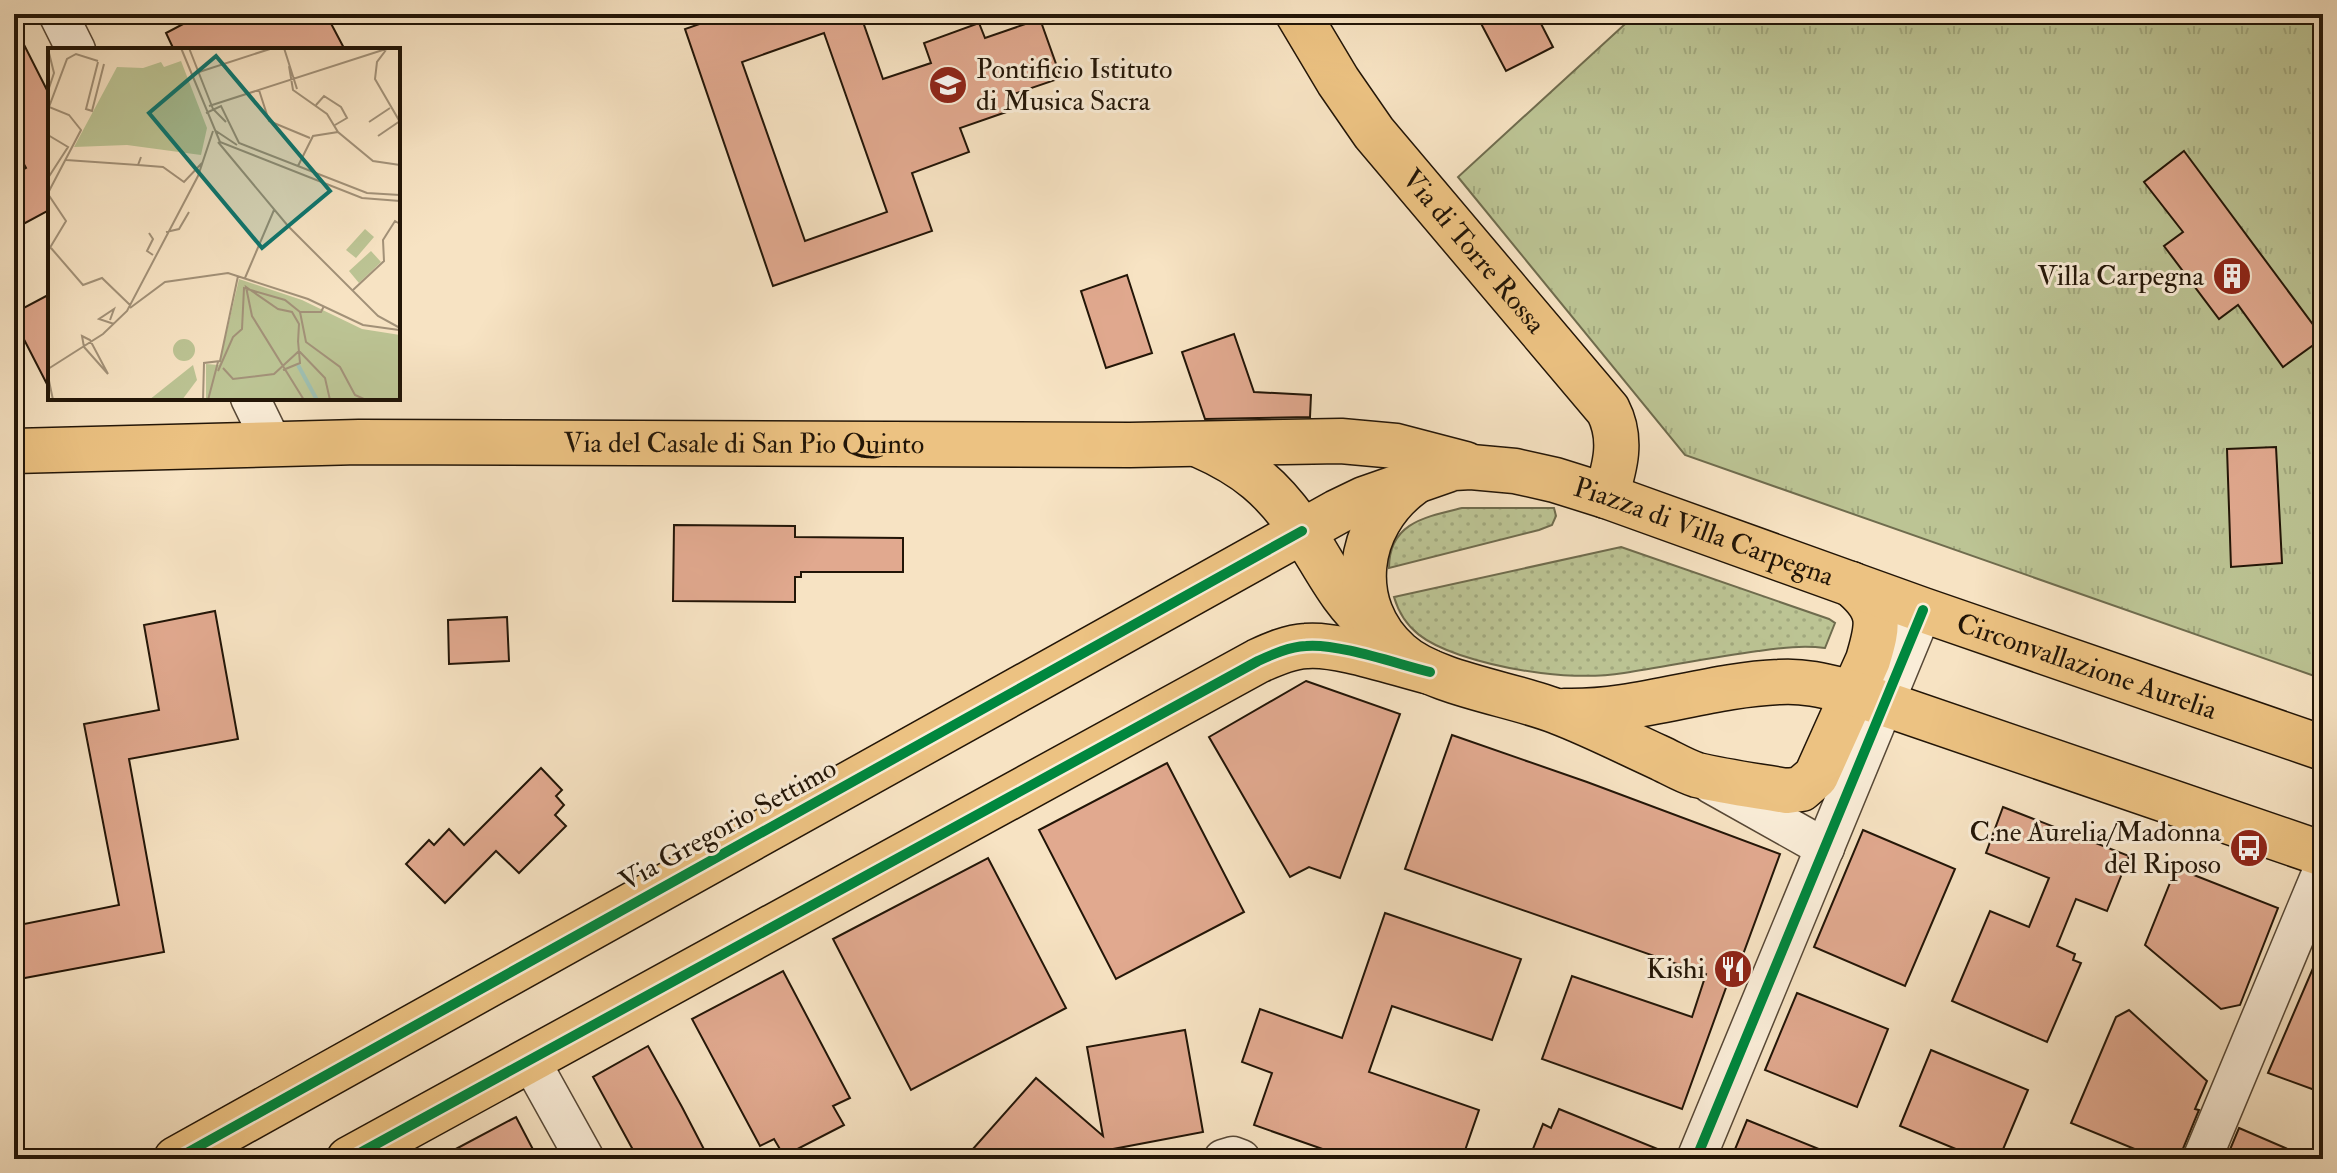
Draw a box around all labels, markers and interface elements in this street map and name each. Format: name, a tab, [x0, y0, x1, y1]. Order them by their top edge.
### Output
inset map	[48, 48, 400, 400]
place label: Pontificio Istituto di Musica Sacra	[976, 52, 1172, 119]
school or university icon: Pontificio Istituto di Musica Sacra	[927, 64, 969, 106]
street label: Via di Torre Rossa	[1394, 162, 1554, 341]
building icon: Villa Carpegna	[2211, 255, 2253, 297]
place label: Villa Carpegna	[2037, 259, 2204, 294]
street label: Via del Casale di San Pio Quinto	[563, 425, 924, 462]
street label: Piazza di Villa Carpegna	[1569, 469, 1839, 594]
street label: Circonvallazione Aurelia	[1952, 605, 2222, 728]
street label: Via Gregorio Settimo	[613, 751, 843, 899]
place label: C.ne Aurelia/Madonna del Riposo	[1970, 815, 2221, 882]
bus stop icon: C.ne Aurelia/Madonna del Riposo	[2228, 827, 2270, 869]
restaurant icon: Kishi	[1712, 948, 1754, 990]
place label: Kishi	[1646, 952, 1705, 987]

